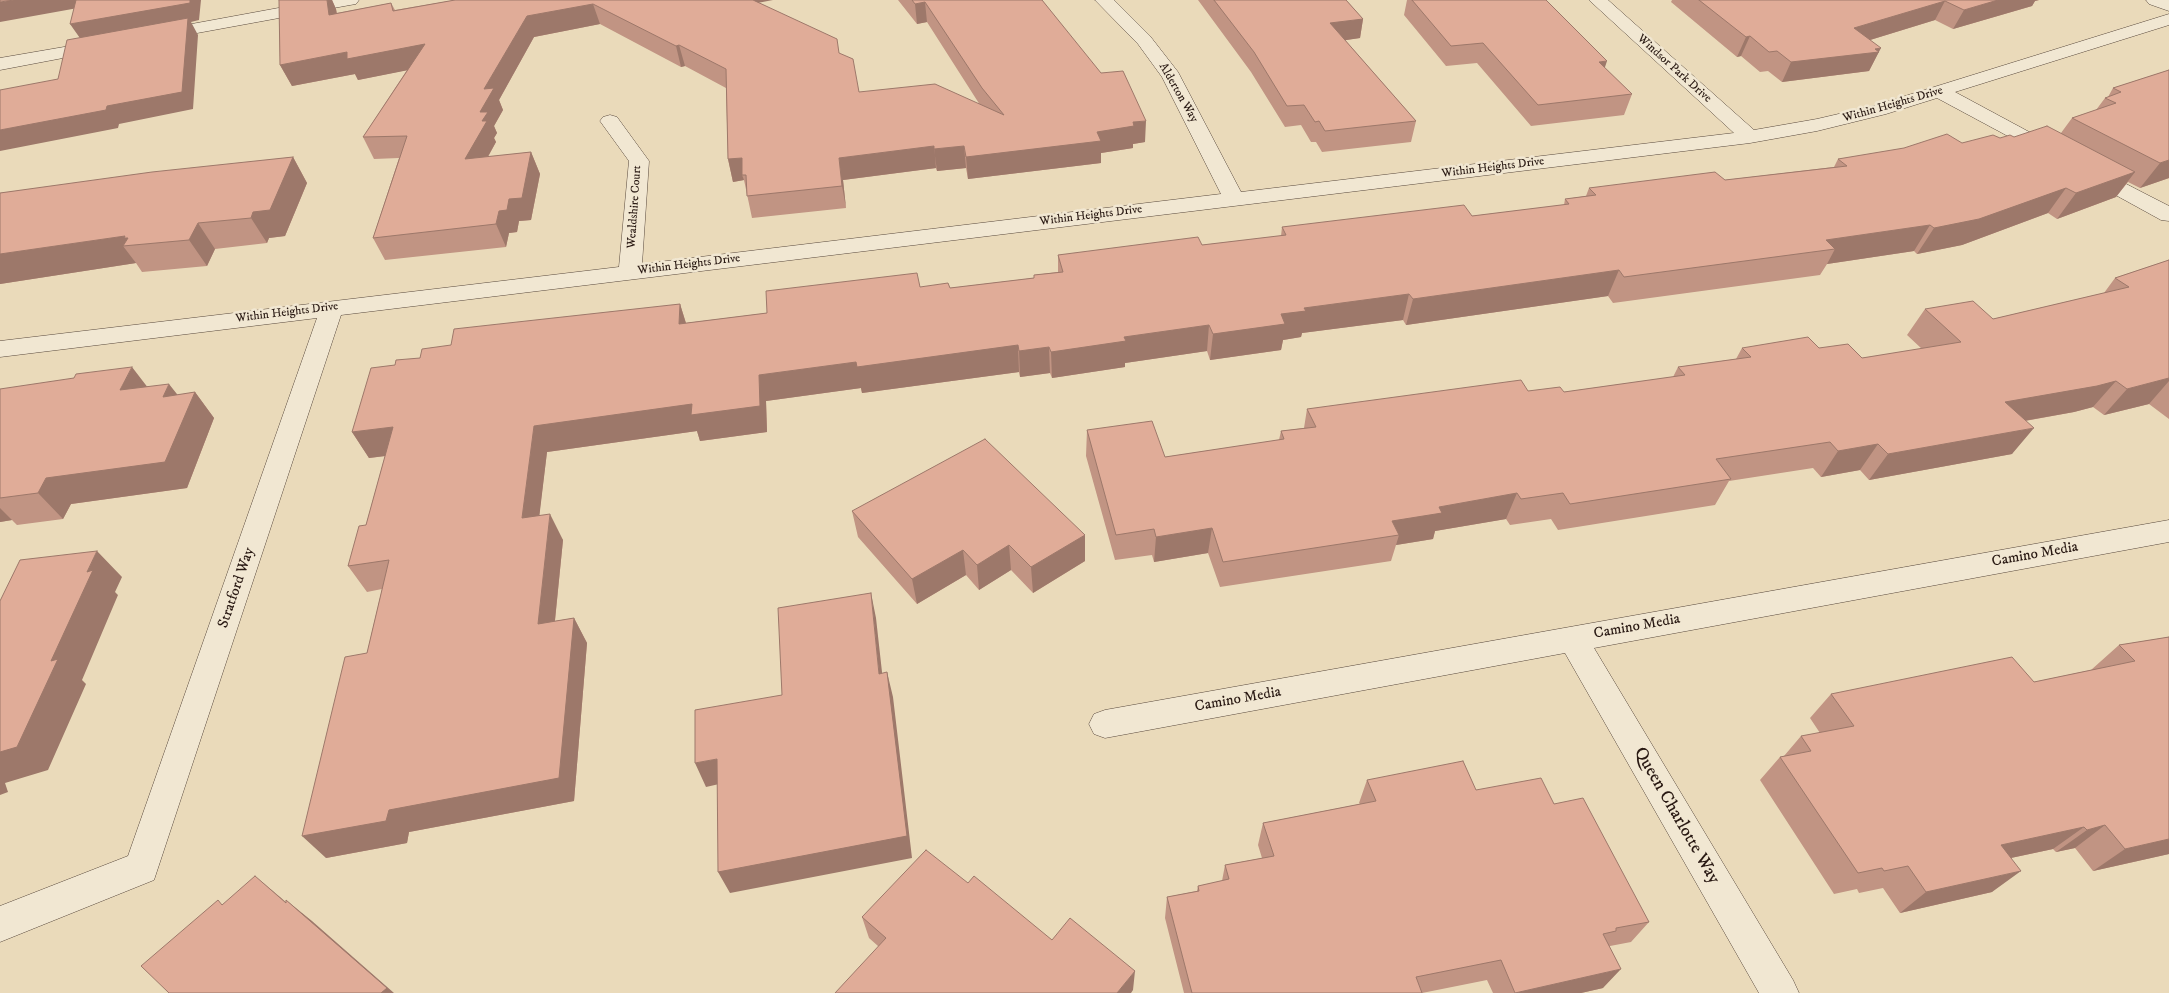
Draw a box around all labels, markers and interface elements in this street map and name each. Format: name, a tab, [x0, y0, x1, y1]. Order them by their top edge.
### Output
street label: Windsor Park Drive	[1634, 32, 1714, 106]
street label: Alderton Way	[1155, 61, 1201, 125]
street label: Within Heights Drive	[1841, 84, 1945, 126]
street label: Within Heights Drive	[1441, 155, 1545, 181]
street label: Wealdshire Court	[625, 165, 645, 249]
street label: Within Heights Drive	[1039, 203, 1143, 229]
street label: Within Heights Drive	[637, 252, 741, 278]
street label: Within Heights Drive	[235, 300, 339, 326]
street label: Camino Media	[1990, 539, 2080, 571]
street label: Stratford Way	[215, 545, 259, 631]
street label: Camino Media	[1592, 611, 1682, 643]
street label: Camino Media	[1193, 684, 1283, 716]
street label: Queen Charlotte Way	[1628, 744, 1724, 888]

